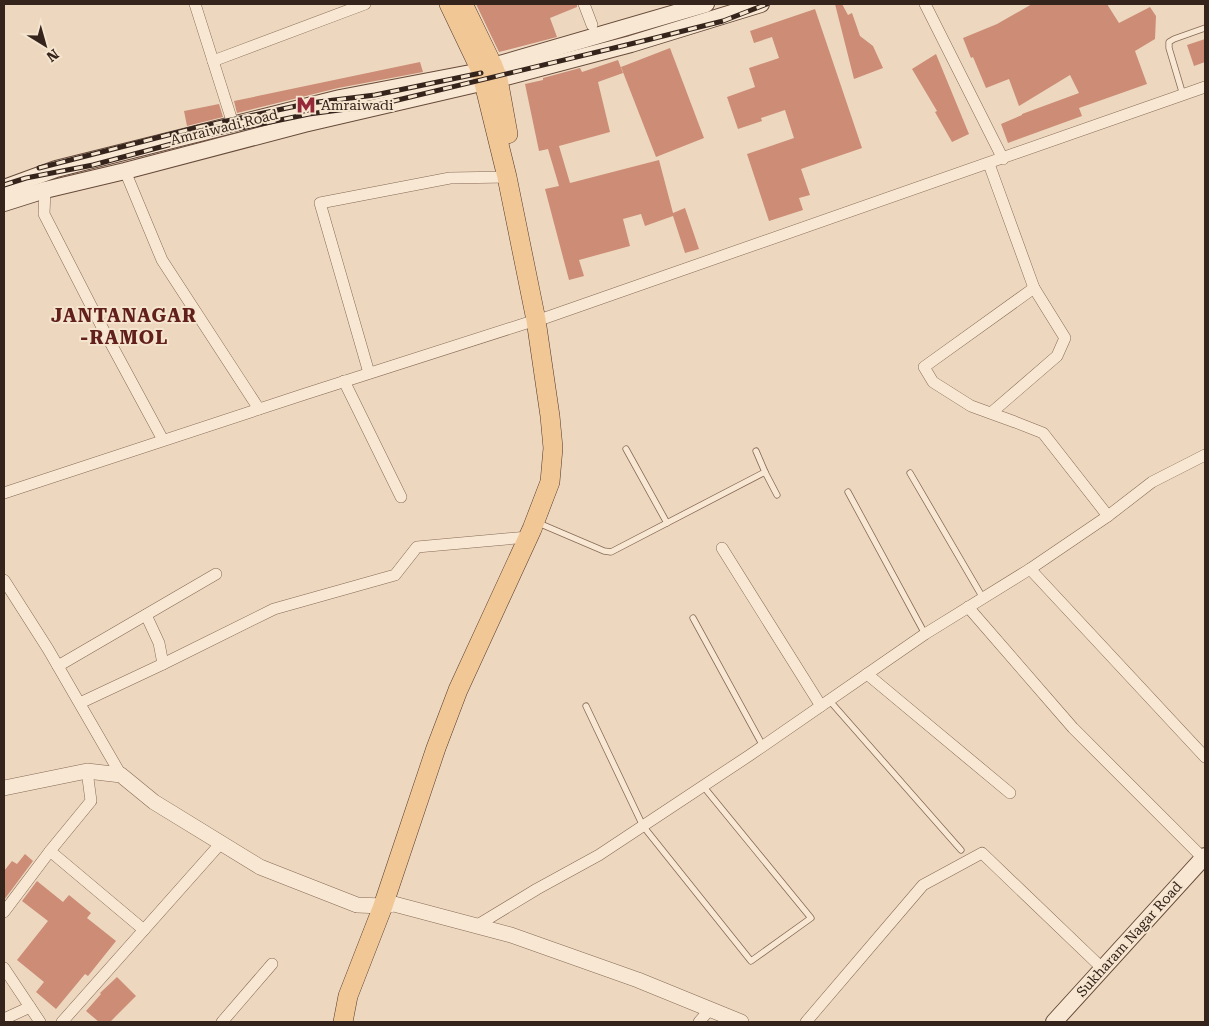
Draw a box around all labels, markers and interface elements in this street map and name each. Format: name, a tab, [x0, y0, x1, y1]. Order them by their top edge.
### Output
north arrow	[20, 20, 70, 70]
text: N	[44, 46, 62, 65]
metro station icon: Amraiwadi	[295, 94, 317, 116]
place label: Amraiwadi	[321, 97, 394, 113]
street label: Amraiwadi Road	[168, 106, 280, 148]
district label: JANTANAGAR -RAMOL	[51, 304, 197, 349]
street label: Sukharam Nagar Road	[1073, 878, 1185, 1000]

